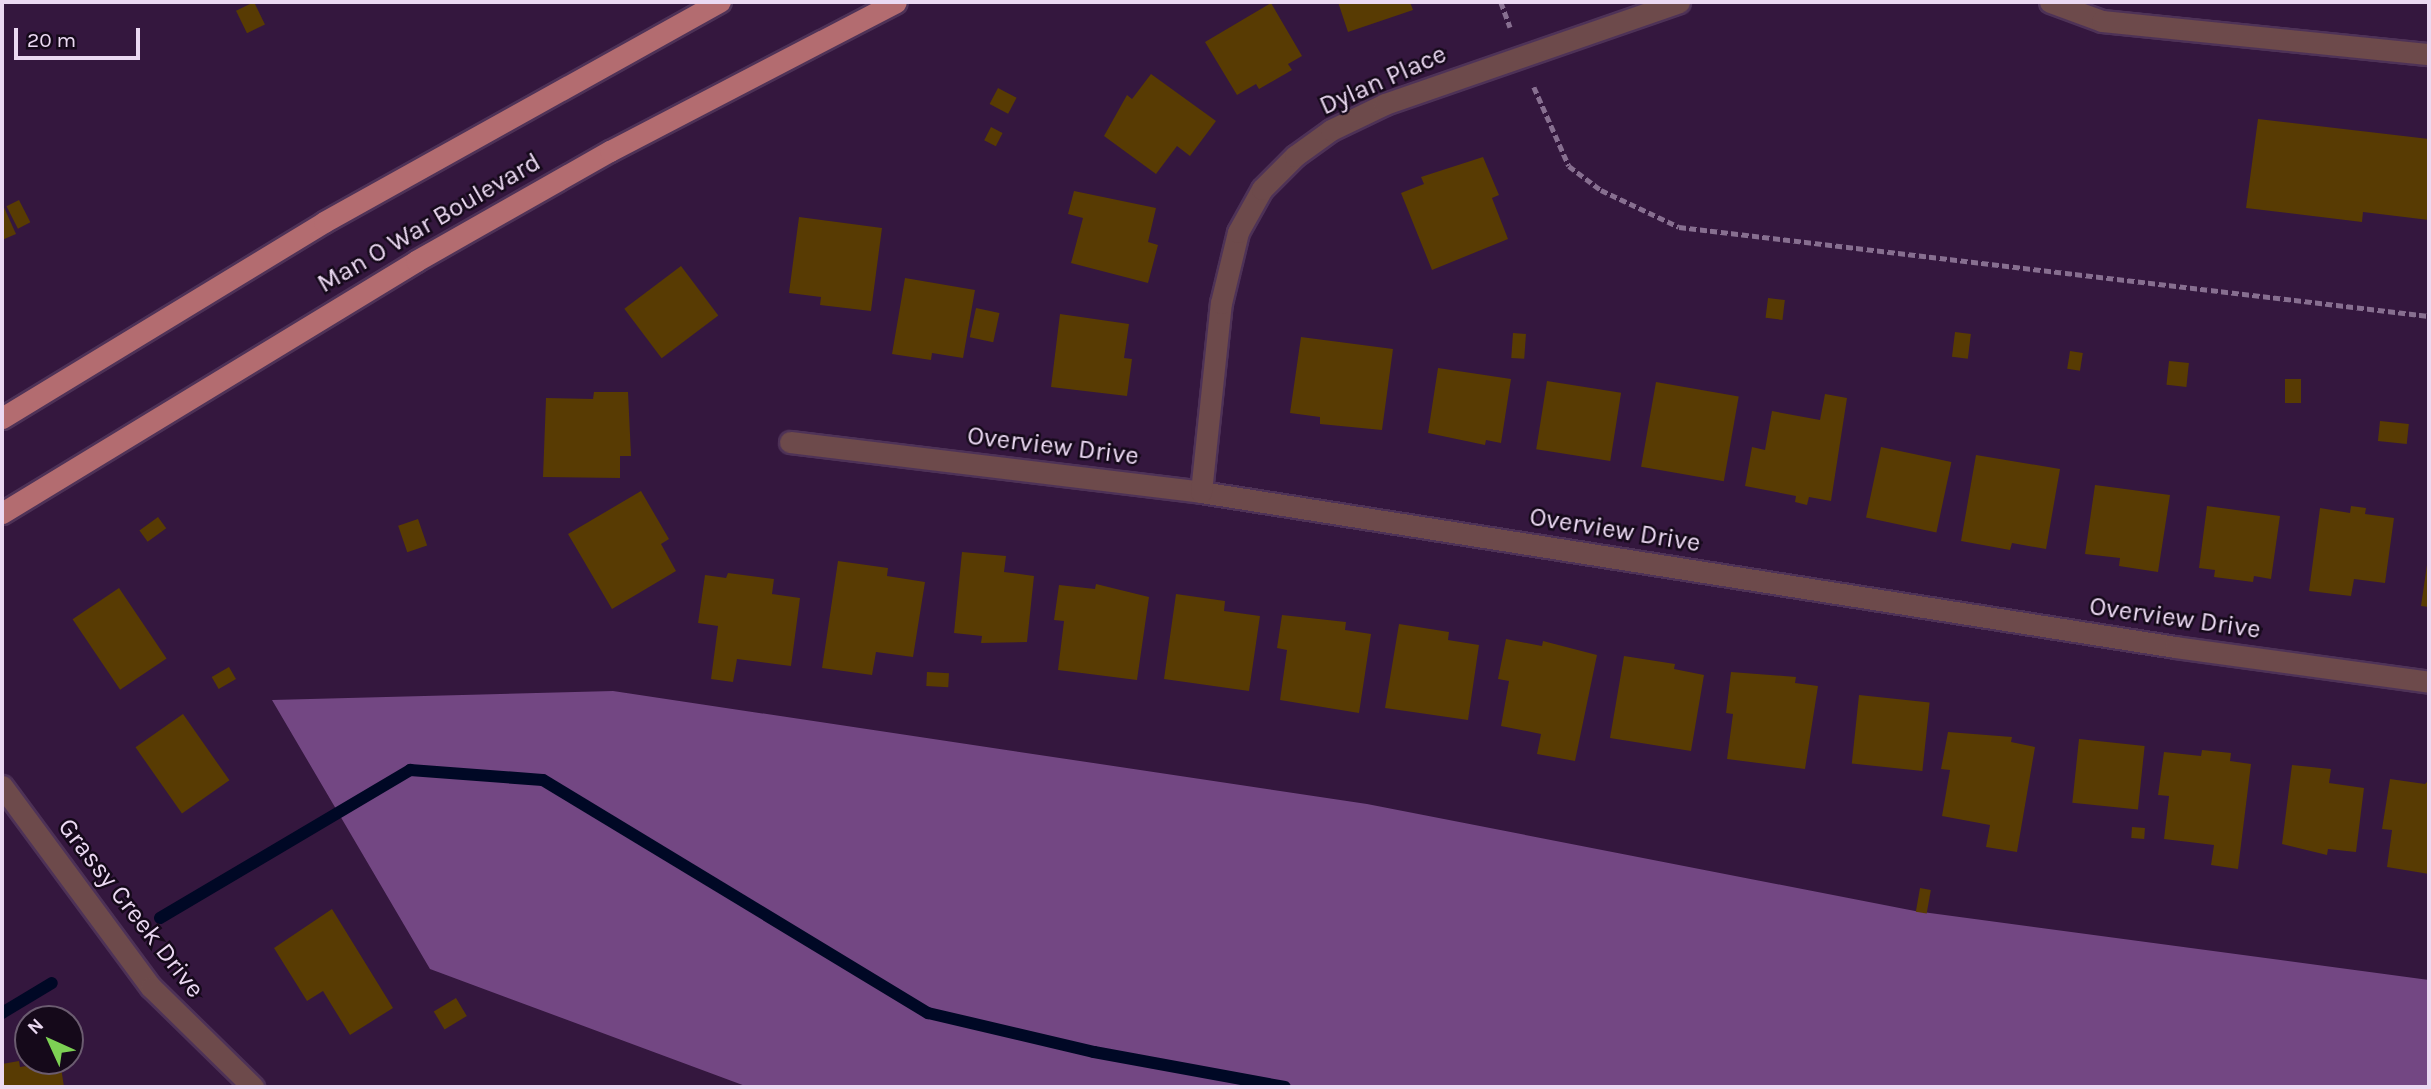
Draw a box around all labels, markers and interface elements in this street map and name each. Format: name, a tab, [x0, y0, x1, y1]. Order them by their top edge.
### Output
scale bar	[18, 14, 144, 58]
text: 20 m	[27, 28, 76, 52]
street label: Dylan Place	[1315, 38, 1451, 122]
street label: Man O War Boulevard	[312, 146, 546, 300]
street label: Overview Drive	[965, 420, 1141, 472]
street label: Overview Drive	[1527, 501, 1703, 559]
street label: Overview Drive	[2087, 591, 2263, 645]
street label: Grassy Creek Drive	[51, 812, 211, 1004]
north arrow	[14, 1005, 84, 1075]
text: N	[23, 1014, 48, 1039]

